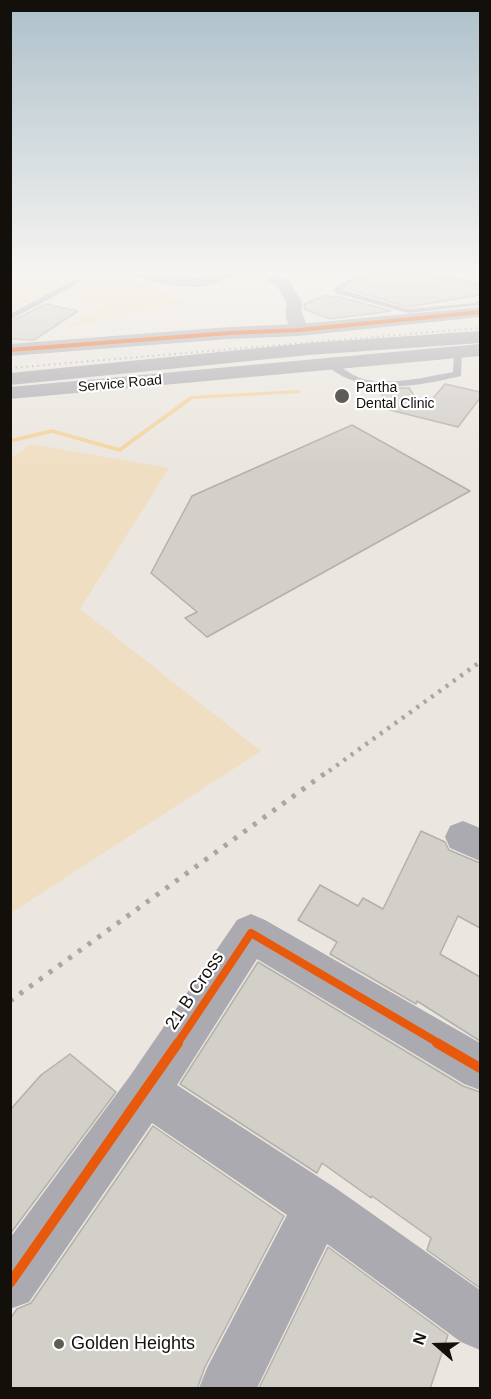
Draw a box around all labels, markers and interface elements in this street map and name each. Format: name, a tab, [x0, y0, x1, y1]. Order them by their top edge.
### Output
street label: Service Road	[77, 372, 163, 396]
place label: Partha Dental Clinic	[356, 380, 435, 412]
marker: Partha Dental Clinic	[333, 387, 351, 405]
street label: 21 B Cross	[161, 948, 229, 1034]
north arrow	[407, 1315, 467, 1375]
text: N	[410, 1330, 430, 1347]
place label: Golden Heights	[71, 1333, 195, 1355]
marker: Golden Heights	[52, 1337, 66, 1351]

